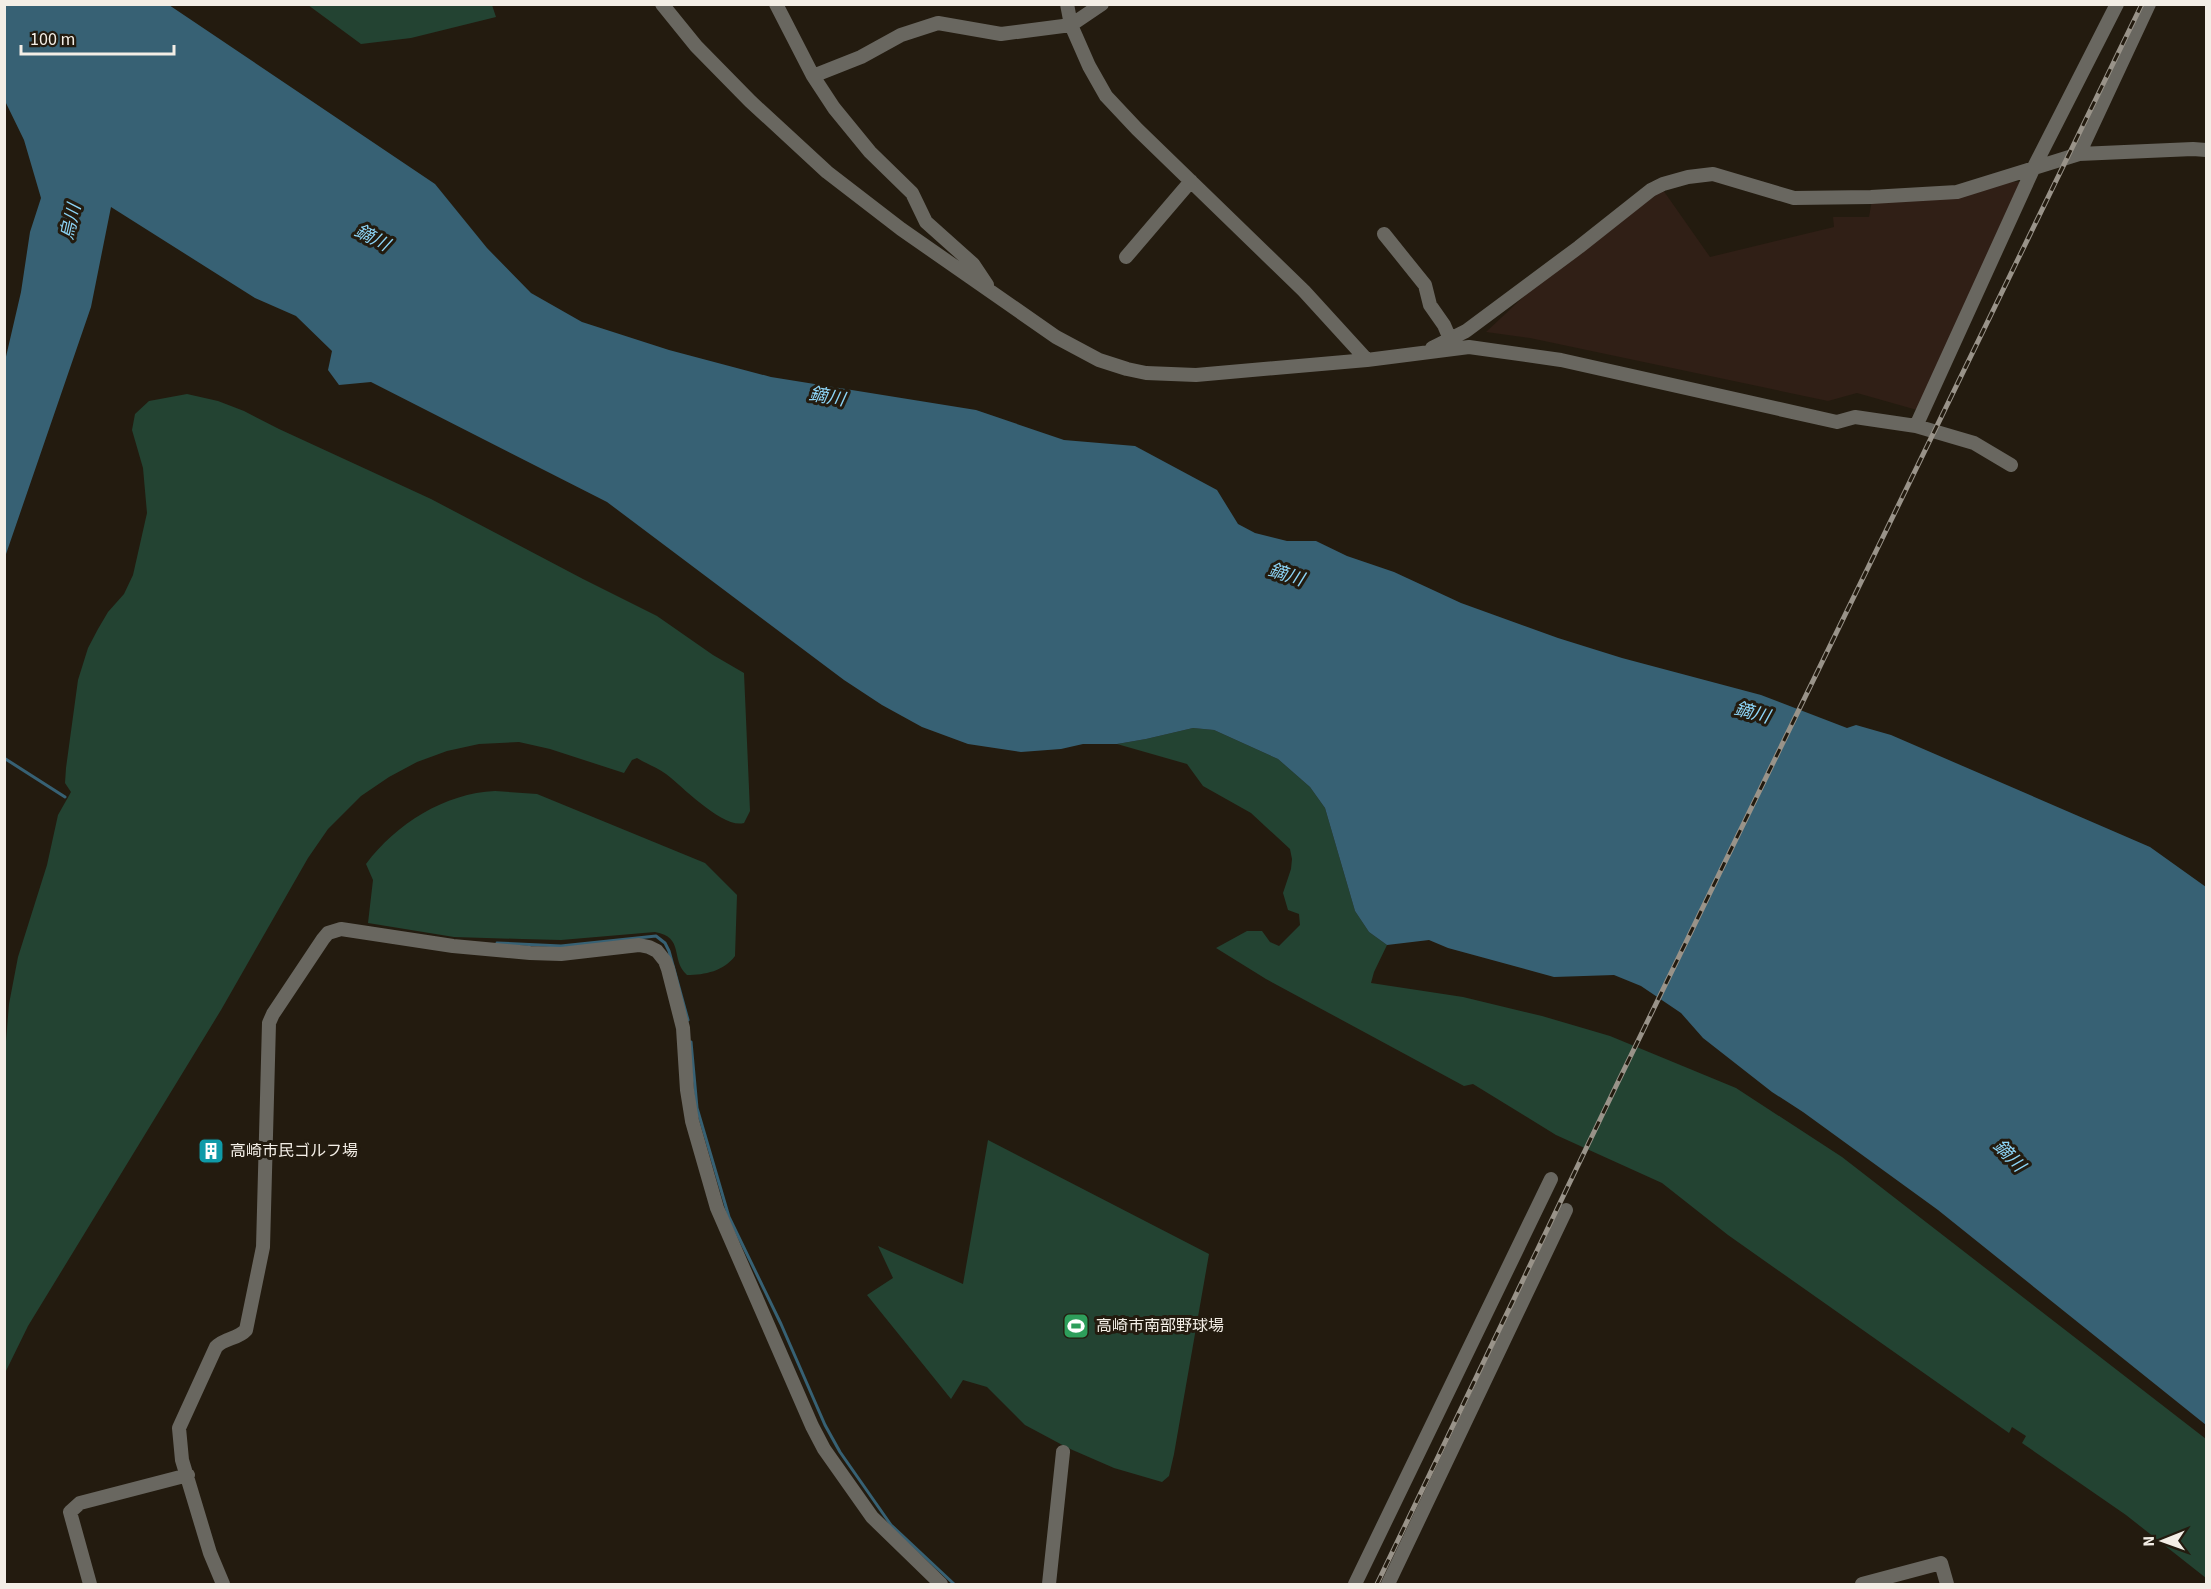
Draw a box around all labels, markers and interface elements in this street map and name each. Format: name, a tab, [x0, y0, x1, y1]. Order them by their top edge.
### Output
scale bar	[21, 18, 174, 56]
text: 100 m	[30, 27, 75, 52]
water label: 烏川	[55, 200, 88, 242]
water label: 鏑川	[350, 219, 396, 258]
water label: 鏑川	[807, 382, 849, 413]
water label: 鏑川	[1265, 558, 1309, 593]
water label: 鏑川	[1731, 696, 1775, 730]
water label: 鏑川	[1988, 1134, 2032, 1179]
building icon: 高崎市民ゴルフ場	[196, 1136, 226, 1166]
place label: 高崎市民ゴルフ場	[230, 1140, 358, 1162]
sports icon: 高崎市南部野球場	[1061, 1311, 1091, 1341]
place label: 高崎市南部野球場	[1096, 1315, 1224, 1337]
north arrow	[2133, 1511, 2193, 1571]
text: N	[2138, 1536, 2160, 1547]

